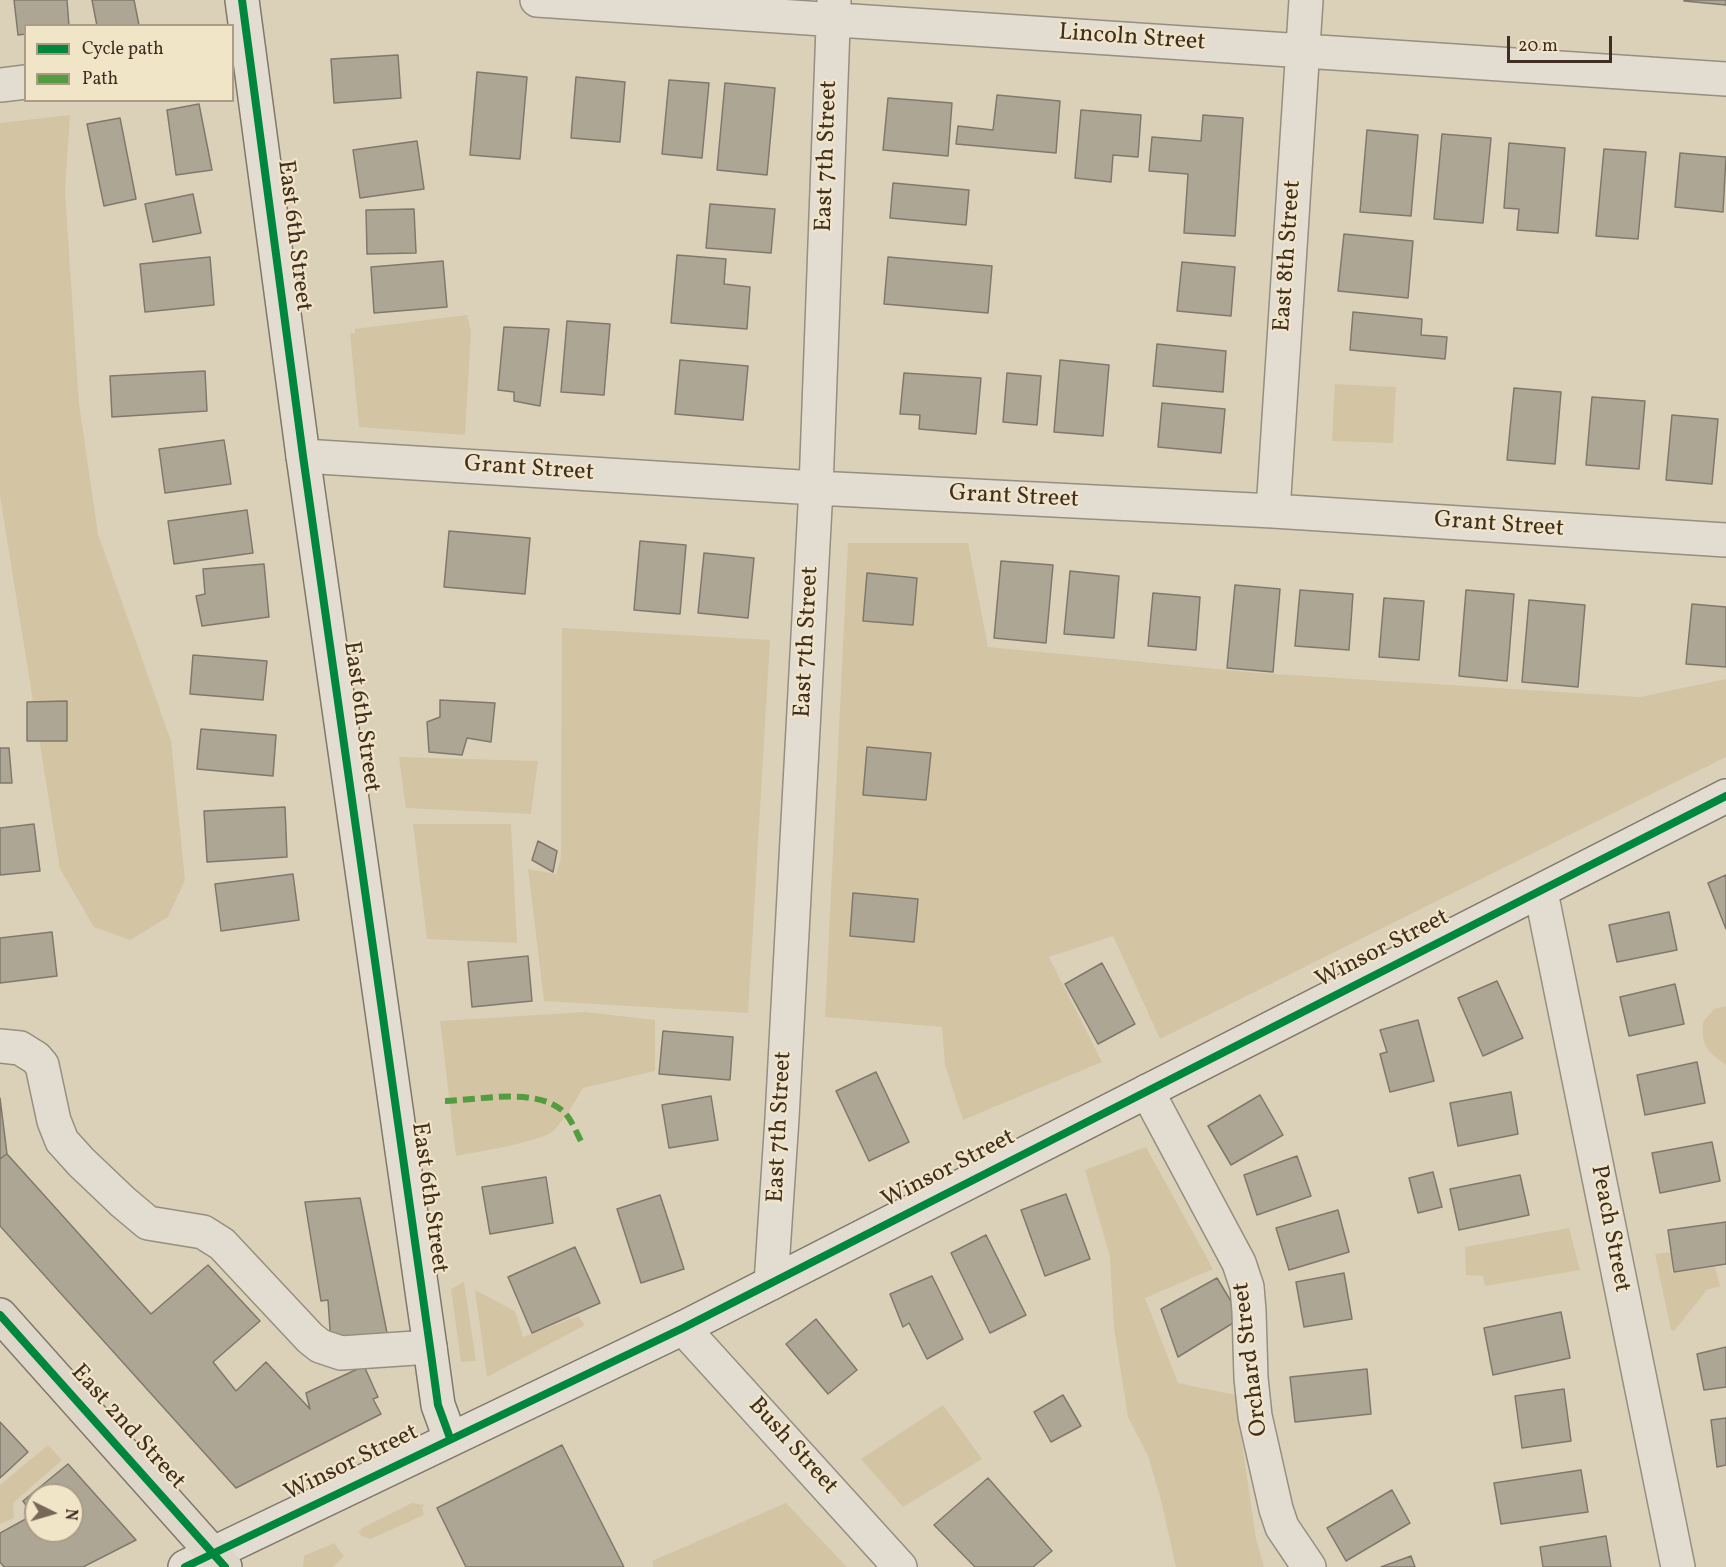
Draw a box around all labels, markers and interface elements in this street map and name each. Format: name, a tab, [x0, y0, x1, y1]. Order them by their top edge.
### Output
street label: Lincoln Street	[1057, 19, 1207, 59]
legend	[24, 24, 234, 102]
scale bar	[1510, 24, 1615, 62]
text: 20 m	[1518, 34, 1558, 59]
text: Cycle path	[82, 37, 164, 62]
text: Path	[82, 67, 118, 92]
street label: East 7th Street	[811, 80, 845, 232]
street label: East 6th Street	[269, 159, 317, 313]
street label: East 8th Street	[1269, 179, 1309, 333]
street label: Grant Street	[463, 451, 595, 489]
street label: Grant Street	[948, 480, 1080, 516]
street label: Grant Street	[1433, 507, 1565, 545]
street label: East 7th Street	[790, 565, 826, 719]
street label: East 6th Street	[335, 640, 385, 794]
street label: Winsor Street	[1312, 904, 1454, 996]
street label: East 7th Street	[763, 1050, 799, 1204]
street label: East 6th Street	[403, 1121, 453, 1275]
street label: Winsor Street	[878, 1124, 1020, 1216]
street label: Peach Street	[1583, 1163, 1635, 1295]
street label: Orchard Street	[1228, 1280, 1276, 1438]
street label: East 2nd Street	[63, 1360, 191, 1496]
street label: Bush Street	[741, 1392, 843, 1502]
street label: Winsor Street	[280, 1419, 424, 1509]
north arrow	[24, 1483, 84, 1543]
text: N	[58, 1508, 81, 1521]

